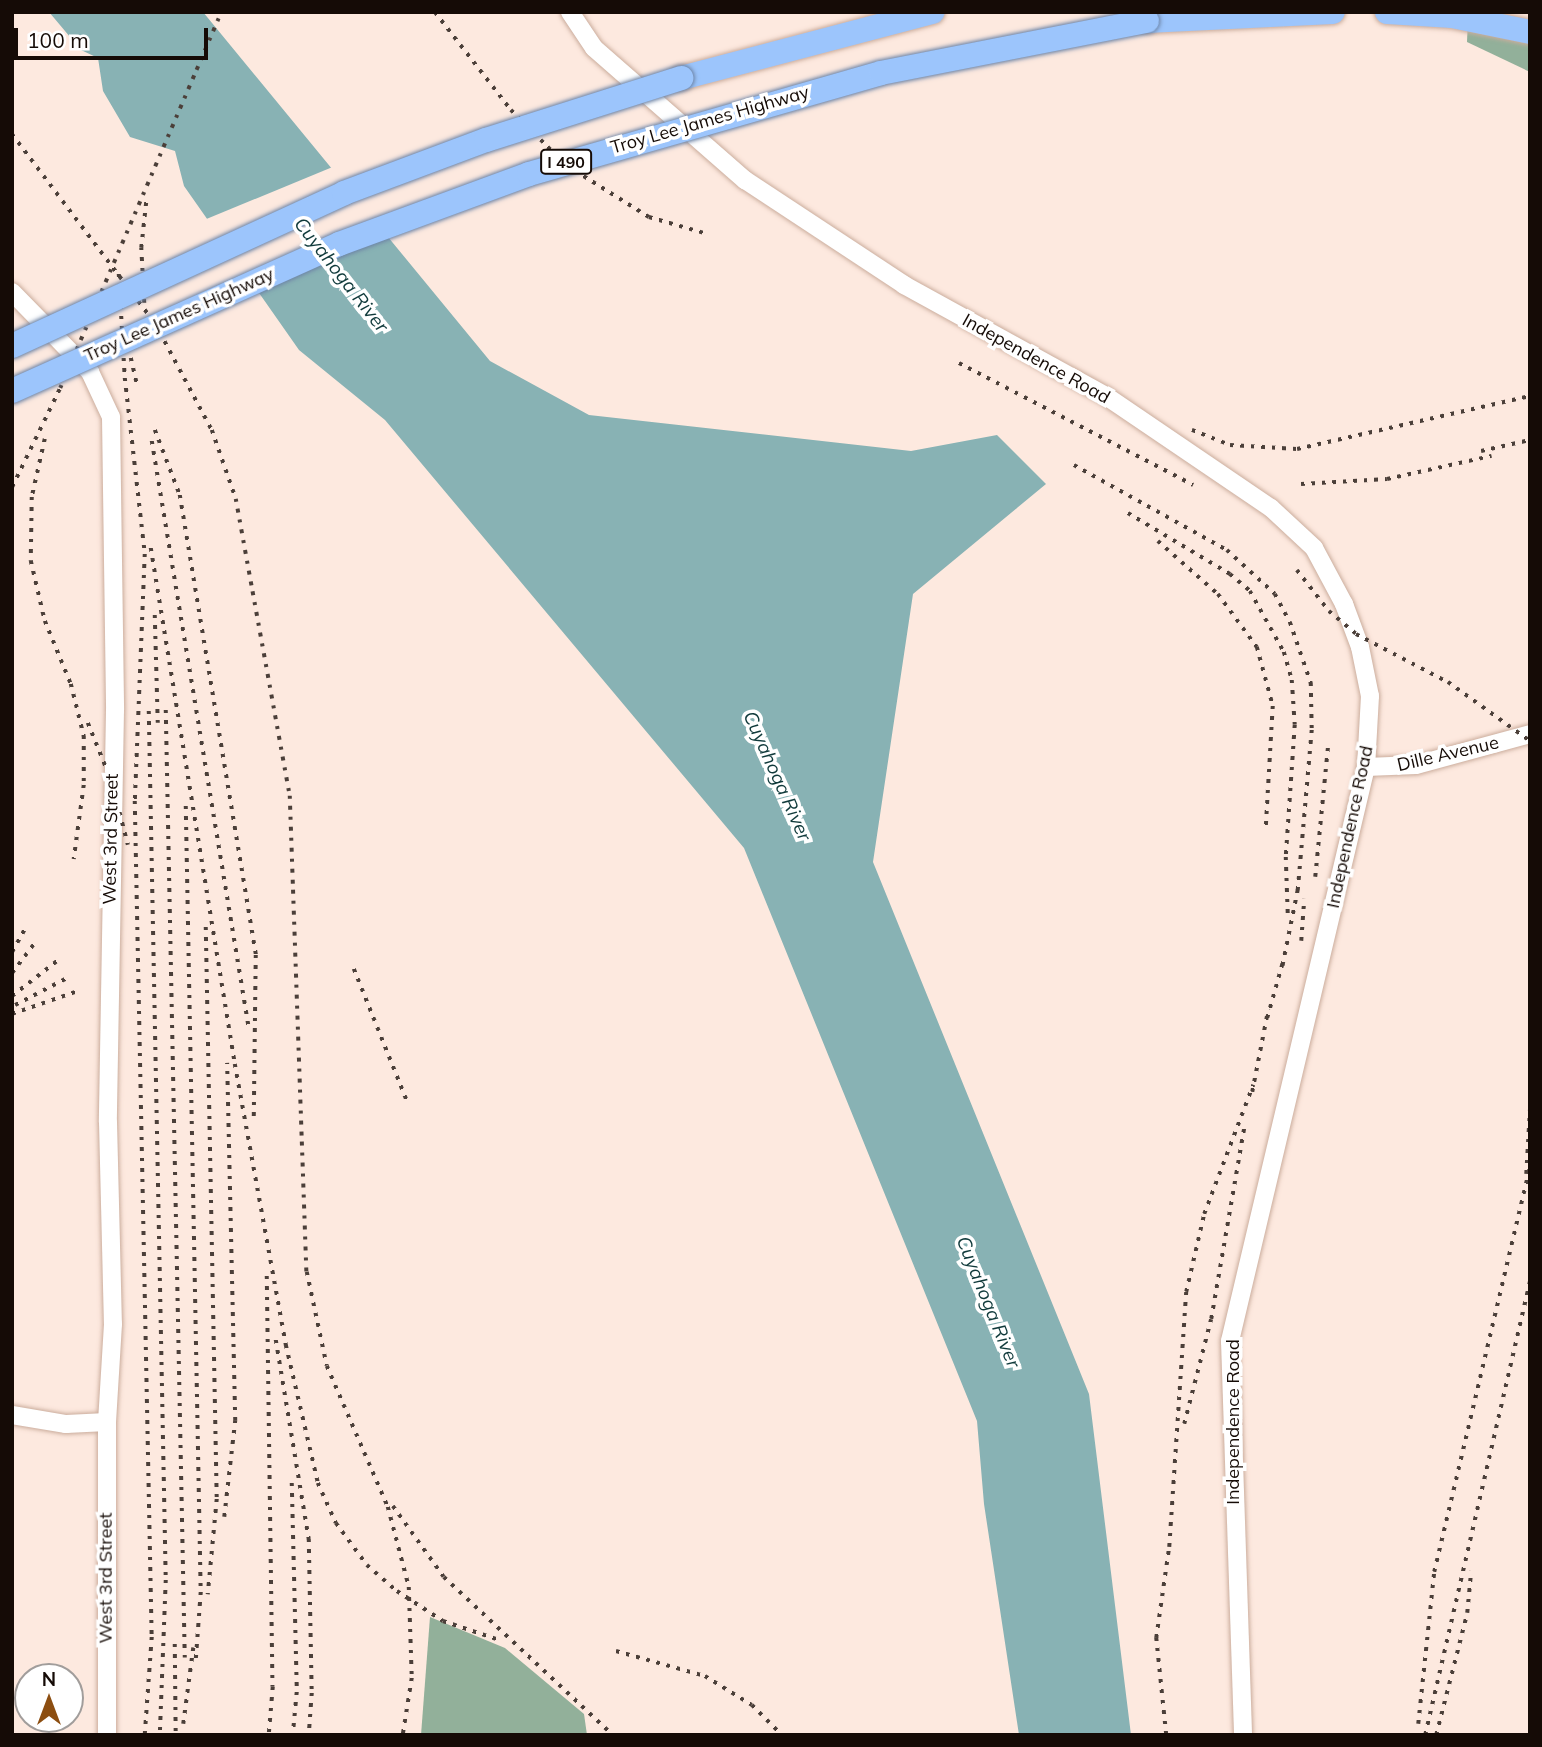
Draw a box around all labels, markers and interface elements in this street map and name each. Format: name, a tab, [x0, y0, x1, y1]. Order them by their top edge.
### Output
scale bar	[18, 14, 212, 58]
text: 100 m	[27, 27, 89, 53]
street label: Troy Lee James Highway	[608, 81, 812, 159]
road number: I 490	[540, 150, 592, 174]
water label: Cuyahoga River	[289, 213, 393, 337]
street label: Troy Lee James Highway	[81, 263, 277, 367]
street label: Independence Road	[958, 309, 1114, 409]
water label: Cuyahoga River	[738, 708, 816, 844]
street label: Dille Avenue	[1395, 732, 1501, 776]
street label: Independence Road	[1322, 744, 1378, 910]
street label: West 3rd Street	[99, 773, 123, 905]
water label: Cuyahoga River	[951, 1233, 1025, 1371]
street label: Independence Road	[1222, 1339, 1244, 1505]
street label: West 3rd Street	[95, 1512, 117, 1644]
north arrow	[14, 1663, 84, 1733]
text: N	[42, 1667, 56, 1691]

